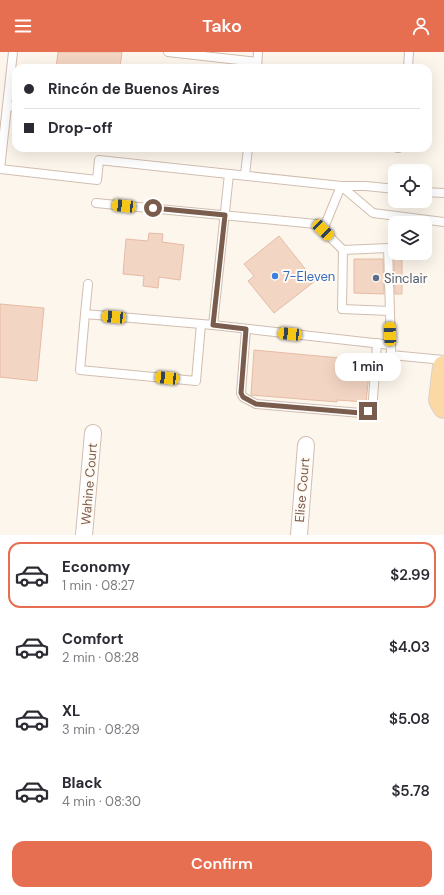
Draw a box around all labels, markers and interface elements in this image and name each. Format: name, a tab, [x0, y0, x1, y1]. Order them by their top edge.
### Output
text: Tako	[202, 14, 242, 38]
icon: menu	[12, 15, 34, 37]
icon: person	[410, 15, 432, 37]
text: Rincón de Buenos Aires	[48, 79, 220, 99]
text: Drop-off	[48, 118, 113, 138]
map controls	[388, 164, 432, 260]
button: locate	[388, 164, 432, 208]
car	[111, 199, 137, 213]
route start	[144, 199, 162, 217]
button: layers	[388, 216, 432, 260]
car	[310, 217, 336, 243]
place label: 7-Eleven	[283, 268, 335, 285]
place label: Sinclair	[384, 270, 428, 287]
marker: 7-Eleven	[270, 271, 280, 281]
marker: Sinclair	[371, 273, 381, 283]
car	[102, 310, 126, 324]
car	[384, 322, 396, 346]
car	[277, 327, 303, 341]
callout: 1 min	[335, 353, 401, 381]
text: 1 min	[352, 358, 384, 375]
car	[154, 371, 180, 385]
route end	[359, 402, 377, 420]
street label: Wahine Court	[77, 442, 101, 526]
street label: Elise Court	[291, 457, 313, 523]
icon: car	[14, 557, 50, 593]
text: Economy	[62, 557, 130, 577]
text: $2.99	[390, 565, 430, 585]
text: 1 min · 08:27	[62, 577, 135, 594]
icon: car	[14, 629, 50, 665]
text: Comfort	[62, 629, 123, 649]
text: $4.03	[389, 637, 430, 657]
text: 2 min · 08:28	[62, 649, 139, 666]
icon: car	[14, 701, 50, 737]
text: XL	[62, 701, 80, 721]
text: $5.08	[389, 709, 430, 729]
text: 3 min · 08:29	[62, 721, 140, 738]
icon: car	[14, 773, 50, 809]
text: Black	[62, 773, 102, 793]
text: $5.78	[391, 781, 430, 801]
text: 4 min · 08:30	[62, 793, 141, 810]
button: Confirm	[12, 841, 432, 887]

